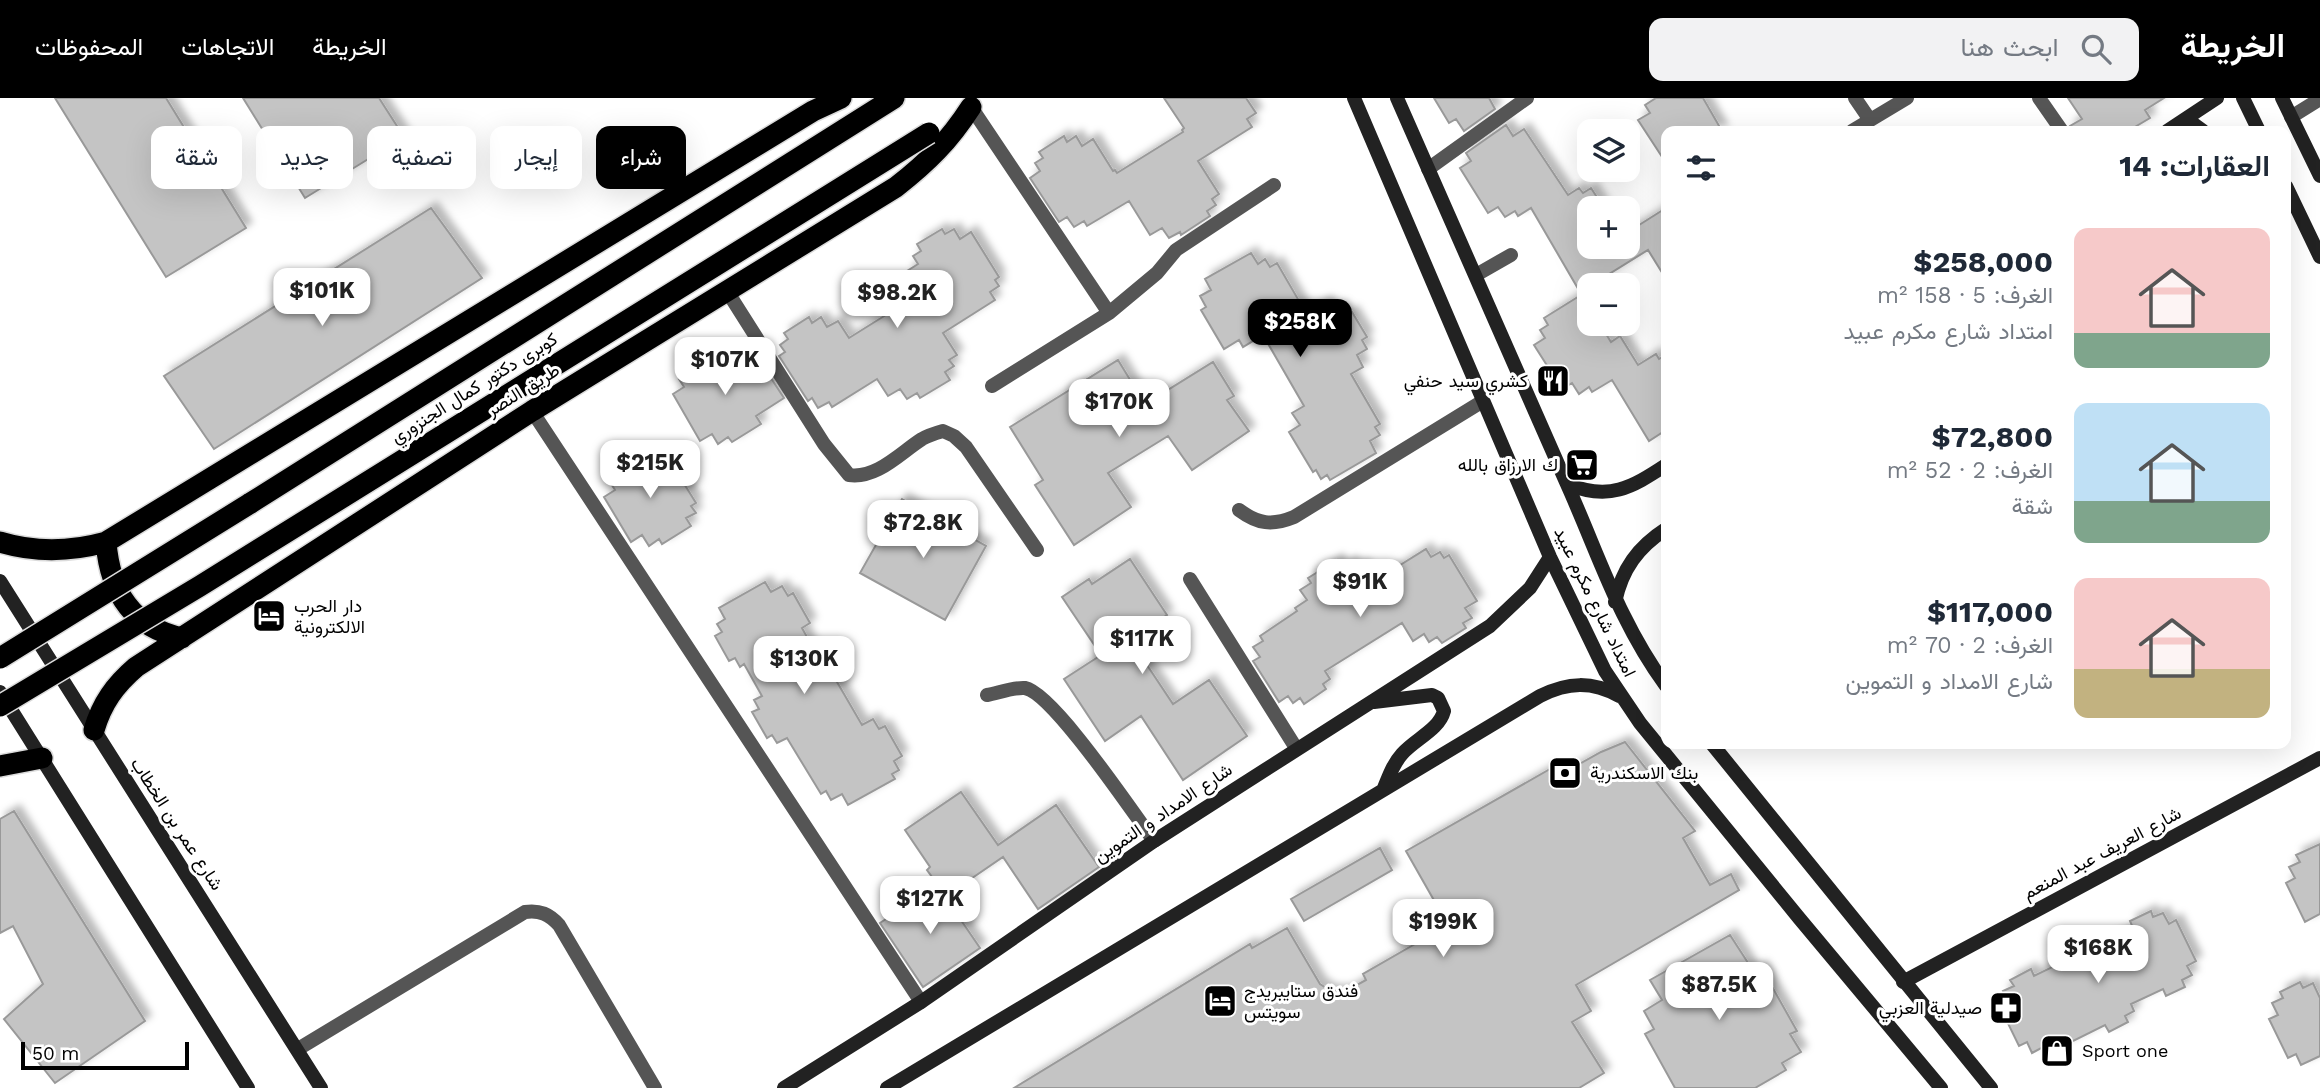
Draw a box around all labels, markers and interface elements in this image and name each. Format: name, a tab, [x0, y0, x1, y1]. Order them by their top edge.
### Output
search box	[1649, 18, 2139, 81]
text: الخريطة	[2181, 26, 2285, 65]
icon: search	[2077, 30, 2115, 68]
text: ابحث هنا	[1960, 32, 2059, 62]
text: المحفوظات	[35, 33, 143, 61]
text: الاتجاهات	[181, 33, 274, 61]
text: الخريطة	[312, 33, 387, 61]
map controls	[1577, 119, 1640, 336]
button: layers	[1577, 119, 1640, 182]
chip: شقة	[151, 126, 242, 189]
chip: جديد	[256, 126, 353, 189]
chip: تصفية	[367, 126, 476, 189]
chip: إيجار	[490, 126, 582, 189]
chip: شراء	[596, 126, 686, 189]
text: العقارات: 14	[2119, 148, 2270, 183]
icon: filters	[1682, 149, 1720, 187]
button: +	[1577, 196, 1640, 259]
text: $258,000	[1913, 244, 2053, 279]
icon: home	[2130, 256, 2214, 340]
pin: $101K	[273, 268, 371, 328]
pin: $98.2K	[840, 271, 954, 330]
button: −	[1577, 273, 1640, 336]
text: $101K	[289, 277, 355, 304]
text: $98.2K	[857, 279, 937, 306]
text: الغرف: 5 · 158 m²	[1877, 282, 2053, 309]
pin: $258K	[1251, 300, 1349, 359]
text: $258K	[1264, 308, 1336, 335]
text: امتداد شارع مكرم عبيد	[1843, 318, 2053, 345]
street label: كوبرى دكتور كمال الجنزوري	[387, 328, 563, 452]
pin: $107K	[676, 338, 774, 397]
text: $107K	[691, 346, 759, 373]
street label: طريق النصر	[481, 359, 564, 422]
restaurant icon: كشري سيد حنفي	[1534, 362, 1572, 400]
place label: كشري سيد حنفي	[1404, 370, 1528, 396]
pin: $170K	[1070, 380, 1168, 439]
text: $170K	[1085, 388, 1153, 415]
text: $72,800	[1932, 419, 2053, 454]
icon: home	[2130, 431, 2214, 515]
pin: $215K	[601, 440, 699, 500]
supermarket icon: ك الارزاق بالله	[1563, 446, 1601, 484]
text: $215K	[616, 449, 684, 476]
place label: ك الارزاق بالله	[1458, 454, 1558, 476]
text: الغرف: 2 · 52 m²	[1887, 457, 2053, 484]
text: شقة	[2011, 493, 2053, 520]
pin: $72.8K	[866, 500, 980, 560]
text: $72.8K	[883, 509, 963, 536]
street label: امتداد شارع مكرم عبيد	[1548, 523, 1641, 681]
pin: $91K	[1319, 560, 1401, 619]
text: $91K	[1333, 568, 1387, 595]
text: $117,000	[1927, 594, 2053, 629]
place label: دار الحرب الالكترونية	[294, 595, 365, 638]
hotel icon: دار الحرب الالكترونية	[250, 597, 288, 635]
icon: home	[2130, 606, 2214, 690]
pin: $117K	[1093, 616, 1191, 676]
text: $117K	[1110, 625, 1174, 652]
text: الغرف: 2 · 70 m²	[1887, 632, 2053, 659]
pin: $130K	[755, 636, 853, 696]
text: $130K	[769, 645, 839, 672]
text: شارع الامداد و التموين	[1846, 668, 2053, 695]
street label: شارع عمر بن الخطاب	[125, 754, 228, 895]
bank icon: بنك الاسكندرية	[1546, 754, 1584, 792]
street label: شارع الامداد و التموين	[1090, 758, 1237, 868]
place label: بنك الاسكندرية	[1590, 762, 1698, 784]
street label: شارع العريف عبد المنعم	[2019, 802, 2185, 905]
pin: $127K	[881, 876, 979, 936]
text: $127K	[896, 885, 964, 912]
pin: $199K	[1394, 900, 1492, 959]
text: $199K	[1409, 908, 1477, 935]
pin: $168K	[2049, 926, 2147, 985]
text: $168K	[2063, 934, 2133, 961]
pin: $87.5K	[1662, 962, 1776, 1022]
text: $87.5K	[1681, 971, 1757, 998]
place label: فندق ستايبريدج سويتس	[1244, 980, 1358, 1023]
hotel icon: فندق ستايبريدج سويتس	[1201, 982, 1239, 1020]
pharmacy icon: صيدلية العزبي	[1987, 989, 2025, 1027]
place label: صيدلية العزبي	[1879, 997, 1982, 1023]
shop icon: Sport one	[2038, 1032, 2076, 1070]
scale bar	[21, 1039, 189, 1071]
place label: Sport one	[2082, 1040, 2168, 1061]
text: 50 m	[32, 1042, 79, 1065]

